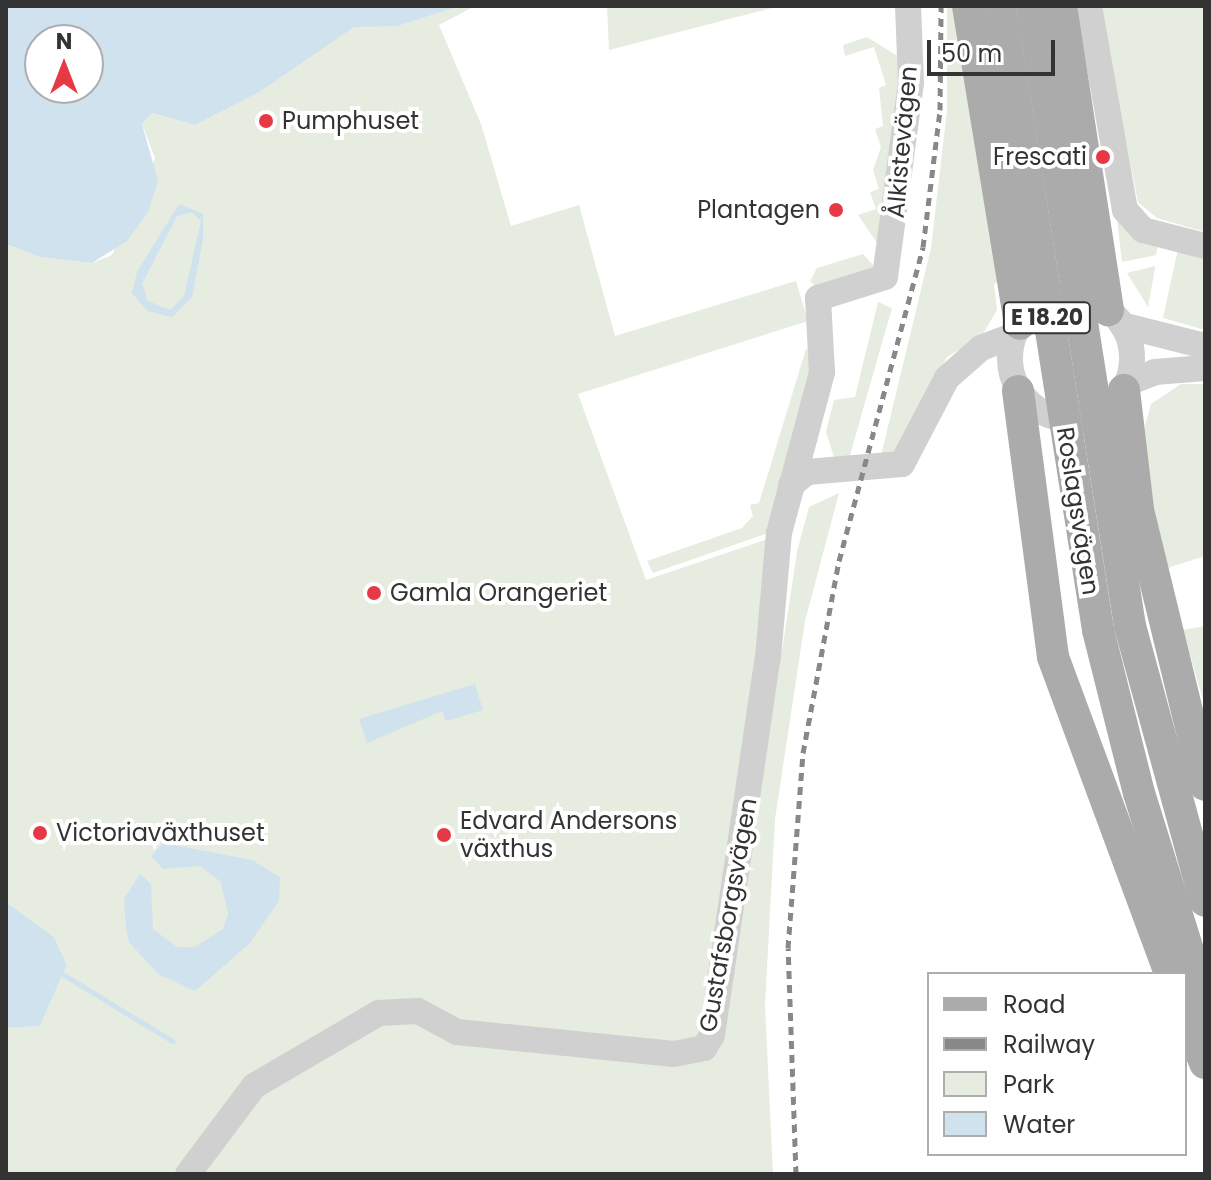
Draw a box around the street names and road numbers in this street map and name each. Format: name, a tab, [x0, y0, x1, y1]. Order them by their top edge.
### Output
street label: Ålkistevägen	[881, 65, 923, 219]
road number: E 18.20	[1001, 300, 1093, 336]
street label: Roslagsvägen	[1051, 425, 1105, 597]
street label: Gustafsborgsvägen	[693, 796, 763, 1034]

